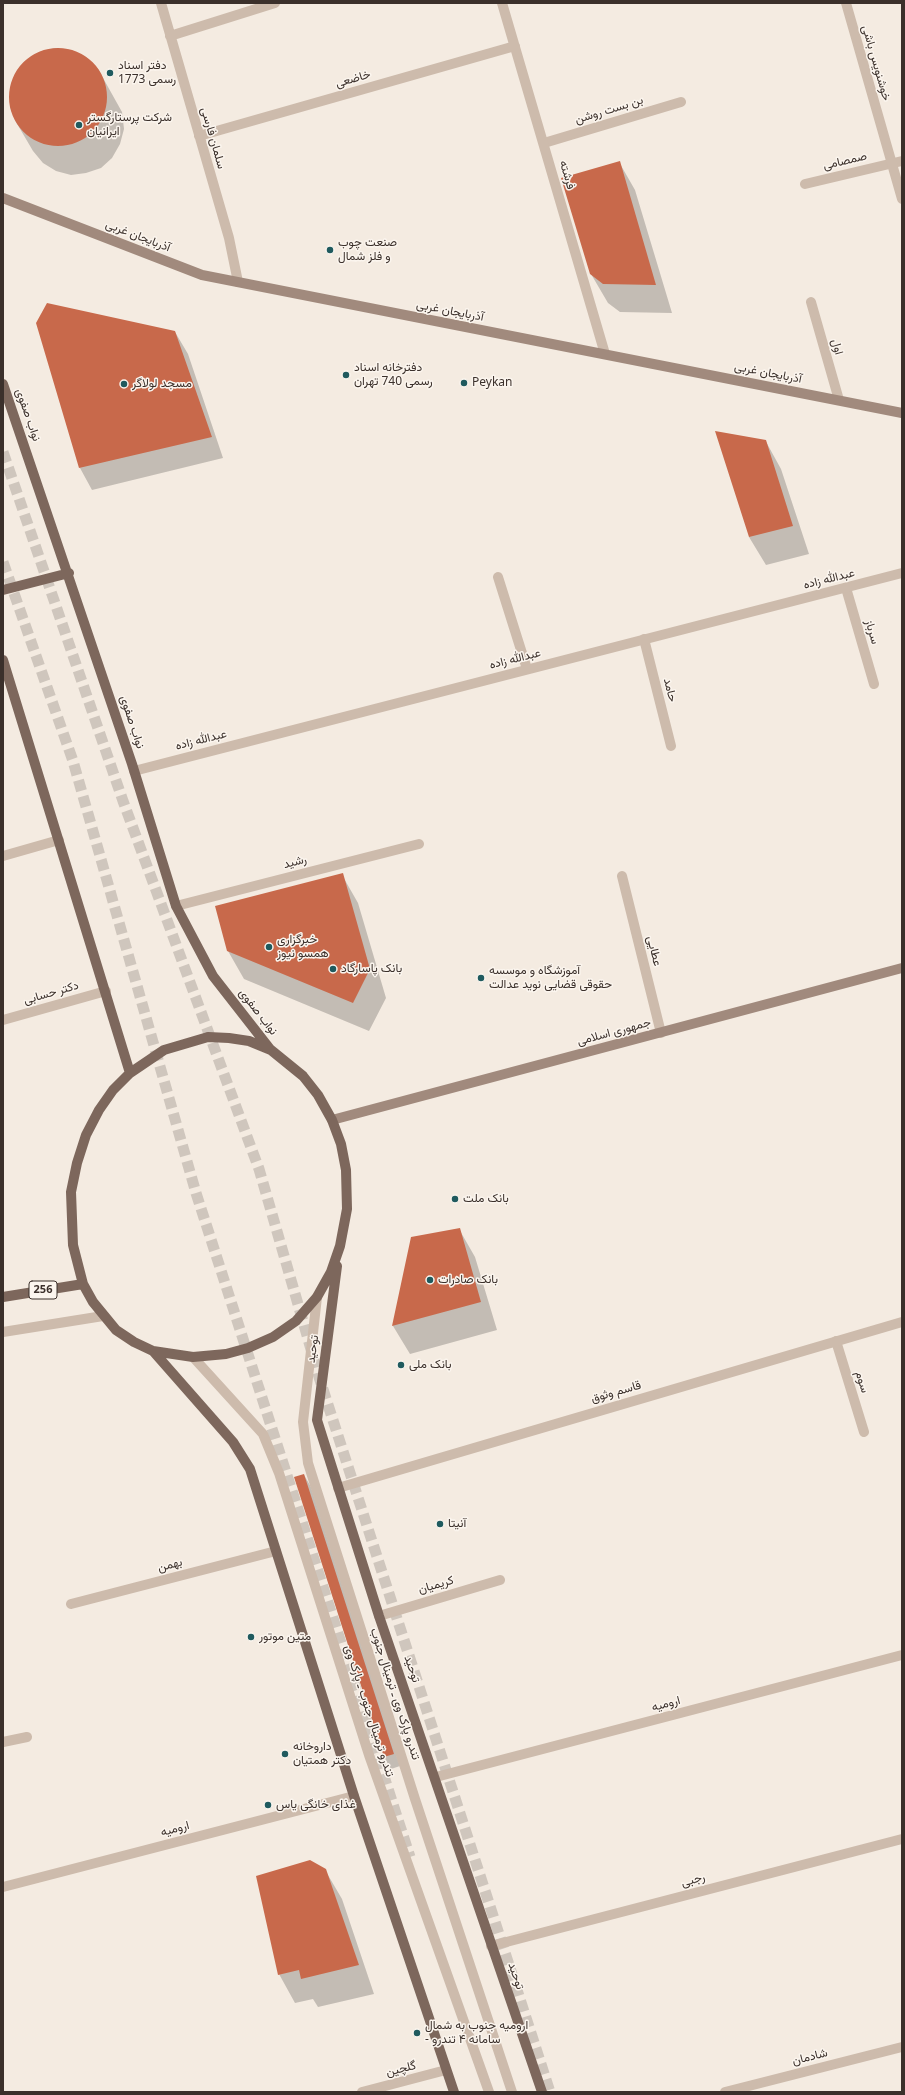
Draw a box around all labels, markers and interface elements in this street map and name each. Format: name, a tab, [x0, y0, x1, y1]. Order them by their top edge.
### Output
street label: خوشنویس باشی	[858, 24, 894, 102]
place label: دفتر اسناد رسمی 1773	[118, 59, 176, 87]
street label: خاضعی	[334, 67, 372, 91]
marker: دفتر اسناد رسمی 1773	[105, 68, 115, 78]
street label: بن بست روشن	[573, 93, 645, 127]
street label: سلمان فارسی	[197, 105, 229, 171]
place label: شرکت پرستارگستر ایرانیان	[87, 111, 172, 139]
marker: شرکت پرستارگستر ایرانیان	[74, 120, 84, 130]
street label: صمصامی	[822, 149, 868, 173]
street label: فرشته	[556, 159, 578, 191]
street label: آذربایجان غربی	[104, 217, 172, 255]
place label: صنعت چوب و فلز شمال	[338, 236, 397, 264]
marker: صنعت چوب و فلز شمال	[325, 245, 335, 255]
street label: آذربایجان غربی	[415, 297, 485, 325]
street label: اول	[828, 337, 846, 357]
street label: آذربایجان غربی	[733, 359, 803, 387]
place label: دفترخانه اسناد رسمی 740 تهران	[354, 361, 433, 389]
marker: دفترخانه اسناد رسمی 740 تهران	[341, 370, 351, 380]
place label: Peykan	[472, 376, 512, 390]
place label: مسجد لولاگر	[132, 377, 192, 391]
marker: Peykan	[459, 378, 469, 388]
marker: مسجد لولاگر	[119, 379, 129, 389]
street label: نواب صفوی	[12, 387, 44, 443]
street label: عبدالله زاده	[802, 566, 856, 592]
street label: سرباز	[862, 618, 882, 646]
street label: عبدالله زاده	[488, 646, 542, 672]
street label: حامد	[660, 677, 680, 703]
street label: نواب صفوی	[117, 694, 147, 750]
street label: عبدالله زاده	[174, 727, 228, 753]
street label: رشید	[282, 852, 308, 872]
place label: خبرگزاری همسو نیوز	[277, 933, 329, 961]
street label: عطایی	[643, 934, 665, 968]
marker: خبرگزاری همسو نیوز	[264, 942, 274, 952]
place label: بانک پاسارگاد	[341, 962, 402, 976]
marker: بانک پاسارگاد	[328, 964, 338, 974]
place label: آموزشگاه و موسسه حقوقی قضایی نوید عدالت	[489, 964, 612, 992]
marker: آموزشگاه و موسسه حقوقی قضایی نوید عدالت	[476, 973, 486, 983]
street label: دکتر حسابی	[22, 978, 80, 1008]
street label: نواب صفوی	[235, 986, 281, 1038]
street label: جمهوری اسلامی	[576, 1015, 652, 1049]
place label: بانک ملت	[463, 1192, 509, 1206]
marker: بانک ملت	[450, 1194, 460, 1204]
place label: بانک صادرات	[438, 1273, 498, 1287]
marker: بانک صادرات	[425, 1275, 435, 1285]
road number: 256	[29, 1281, 57, 1299]
street label: توحید	[304, 1334, 322, 1364]
place label: بانک ملی	[409, 1358, 452, 1372]
marker: بانک ملی	[396, 1360, 406, 1370]
street label: سوم	[852, 1369, 872, 1395]
street label: قاسم وثوق	[589, 1378, 643, 1406]
place label: آنیتا	[448, 1517, 466, 1531]
marker: آنیتا	[435, 1519, 445, 1529]
street label: بهمن	[156, 1555, 184, 1575]
street label: کریمیان	[417, 1573, 455, 1597]
street label: تندرو پارک وی ـ ترمینال جنوب	[367, 1626, 423, 1762]
place label: متین موتور	[259, 1630, 311, 1644]
marker: متین موتور	[246, 1632, 256, 1642]
street label: تندرو ترمینال جنوب ـ پارک وی	[341, 1643, 397, 1779]
street label: توحید	[401, 1654, 423, 1684]
street label: ارومیه	[650, 1693, 682, 1715]
place label: داروخانه دکتر همتیان	[293, 1740, 351, 1768]
marker: داروخانه دکتر همتیان	[280, 1749, 290, 1759]
place label: غذای خانگی یاس	[276, 1798, 356, 1812]
marker: غذای خانگی یاس	[263, 1800, 273, 1810]
street label: ارومیه	[159, 1818, 191, 1840]
street label: رجبی	[679, 1870, 707, 1890]
street label: توحید	[505, 1961, 527, 1991]
place label: ارومیه جنوب به شمال - سامانه ۴ تندرو	[425, 2019, 528, 2047]
marker: ارومیه جنوب به شمال - سامانه ۴ تندرو	[412, 2028, 422, 2038]
street label: شادمان	[791, 2046, 829, 2068]
street label: گلچین	[384, 2058, 418, 2080]

